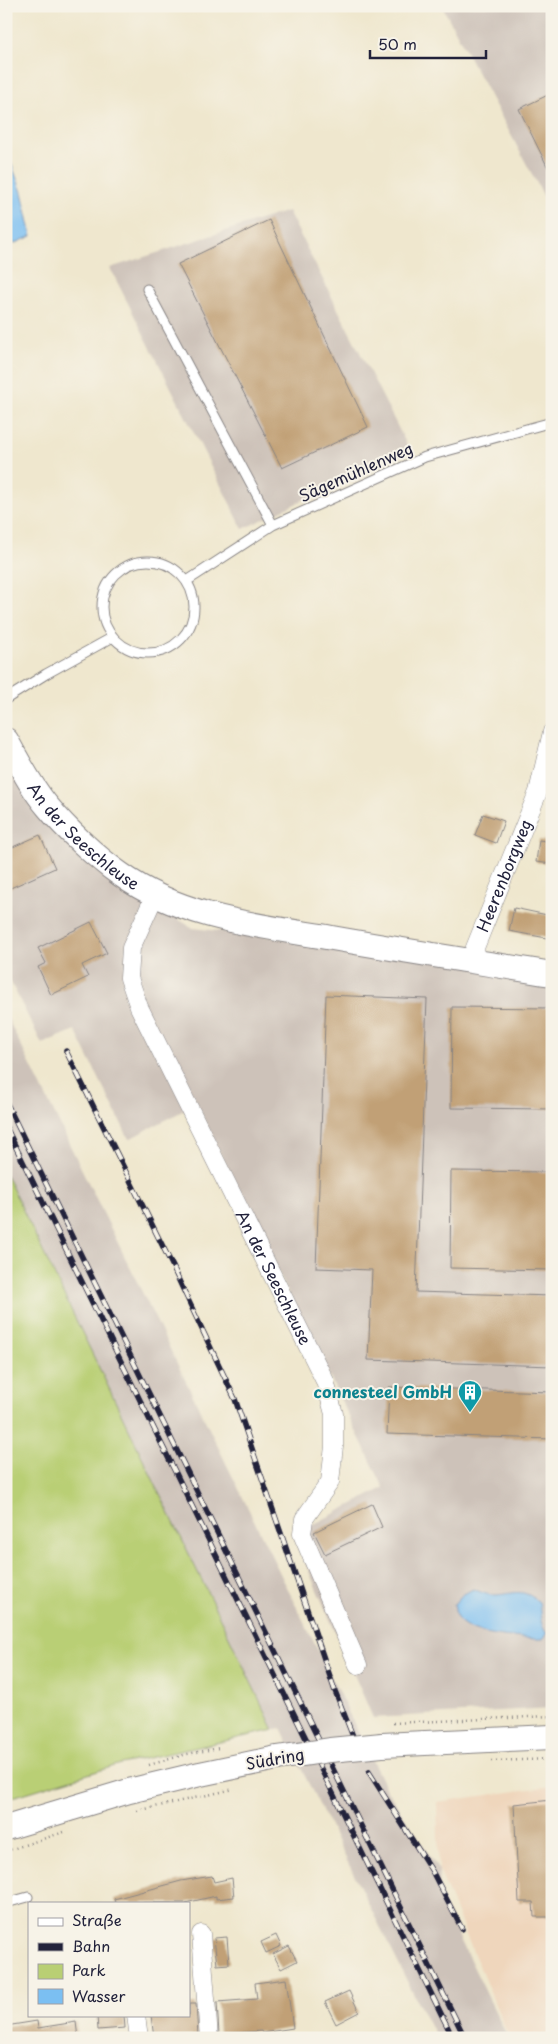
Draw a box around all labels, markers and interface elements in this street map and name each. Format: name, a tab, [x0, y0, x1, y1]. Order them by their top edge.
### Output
scale bar	[370, 28, 487, 60]
text: 50 m	[378, 32, 417, 55]
street label: Sägemühlenweg	[295, 435, 416, 507]
street label: An der Seeschleuse	[22, 777, 145, 895]
street label: Heerenborgweg	[470, 815, 537, 935]
street label: An der Seeschleuse	[231, 1206, 318, 1349]
place label: connesteel GmbH	[313, 1379, 452, 1403]
building icon: connesteel GmbH	[457, 1379, 483, 1413]
street label: Südring	[244, 1741, 306, 1775]
legend	[28, 1902, 190, 2016]
text: Straße	[72, 1908, 122, 1931]
text: Bahn	[72, 1934, 110, 1957]
text: Park	[72, 1958, 106, 1981]
text: Wasser	[72, 1984, 125, 2007]

